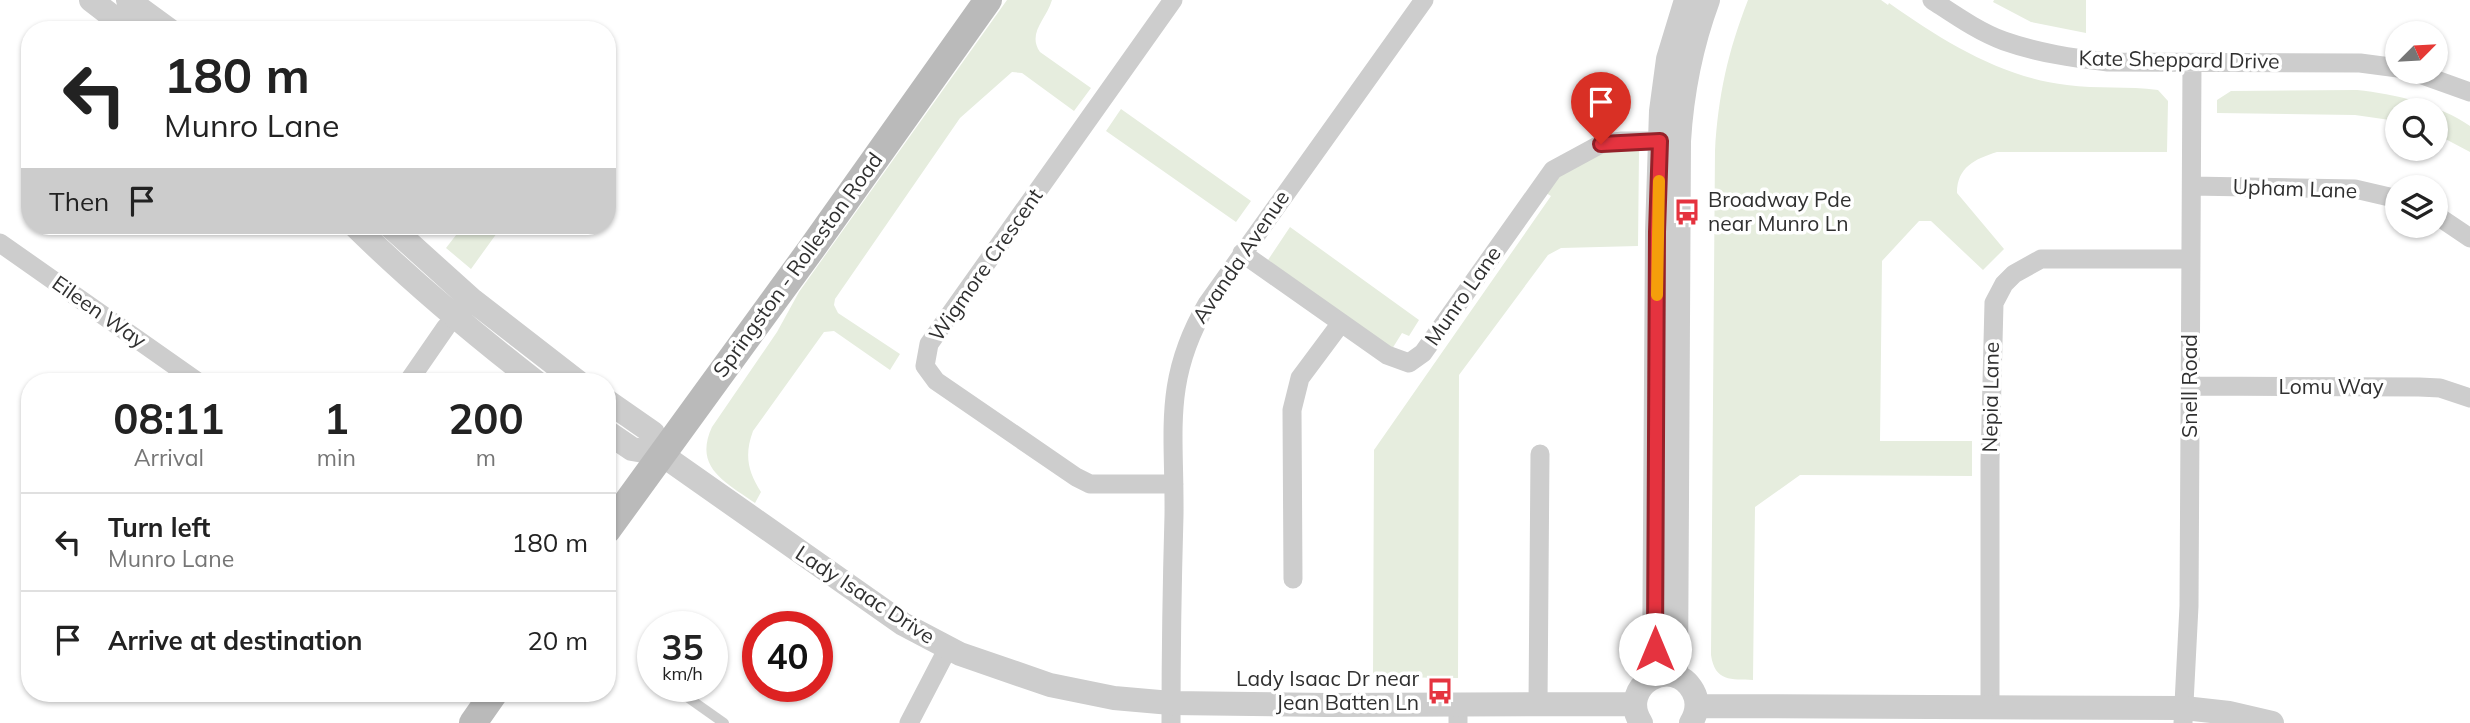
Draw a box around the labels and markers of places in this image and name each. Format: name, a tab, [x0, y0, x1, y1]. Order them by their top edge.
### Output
pin	[1571, 72, 1631, 144]
place label: Broadway Pde near Munro Ln	[1708, 186, 1851, 236]
bus stop icon: Broadway Pde near Munro Ln	[1672, 197, 1702, 227]
place label: Lady Isaac Dr near Jean Batten Ln	[1236, 665, 1419, 715]
bus stop icon: Lady Isaac Dr near Jean Batten Ln	[1425, 676, 1455, 706]

